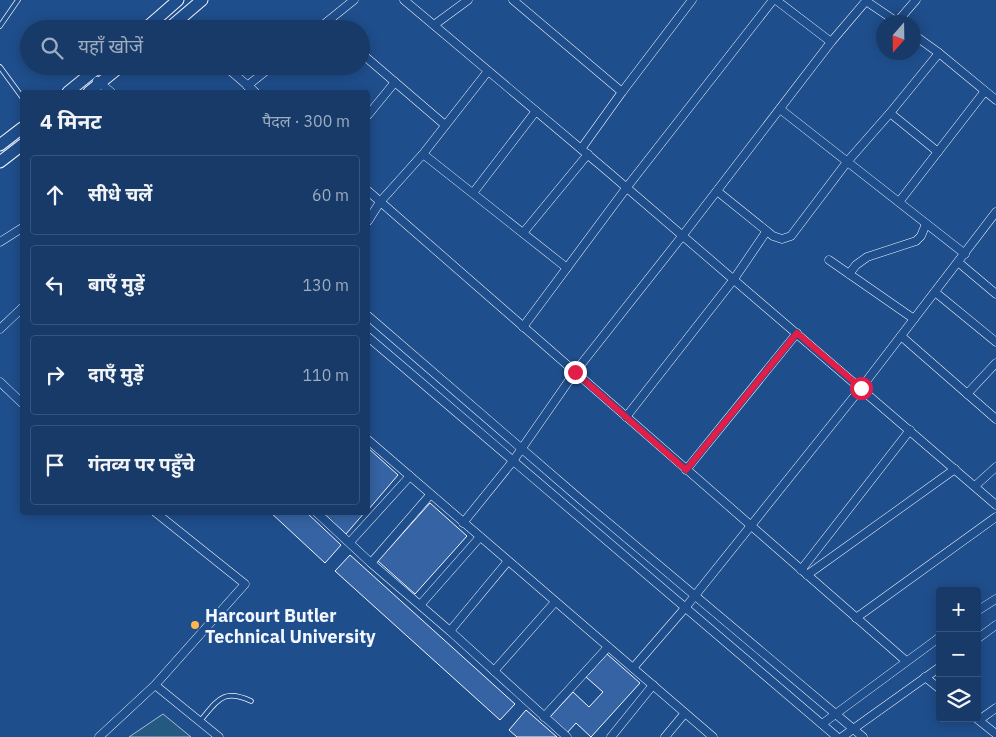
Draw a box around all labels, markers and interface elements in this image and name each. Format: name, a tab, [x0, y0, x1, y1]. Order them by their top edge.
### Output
north arrow	[876, 15, 921, 60]
search box	[20, 20, 370, 75]
icon: search	[38, 34, 66, 62]
text: यहाँ खोजें	[78, 34, 143, 58]
text: 4 मिनट	[40, 107, 102, 135]
text: पैदल · 300 m	[262, 111, 350, 131]
icon: ahead	[41, 181, 69, 209]
text: सीधे चलें	[88, 182, 152, 206]
text: 60 m	[312, 185, 349, 205]
icon: left	[41, 271, 69, 299]
text: बाएँ मुड़ें	[88, 272, 145, 296]
text: 130 m	[302, 275, 349, 295]
icon: right	[41, 361, 69, 389]
route end	[564, 361, 587, 384]
text: दाएँ मुड़ें	[88, 362, 144, 386]
text: 110 m	[302, 365, 349, 385]
route start	[850, 377, 873, 400]
icon: arrive	[41, 451, 69, 479]
text: गंतव्य पर पहुँचे	[88, 452, 195, 476]
map controls	[936, 587, 981, 722]
button: +	[936, 587, 981, 632]
place label: Harcourt Butler Technical University	[205, 604, 376, 648]
marker: Harcourt Butler Technical University	[189, 619, 201, 631]
button: −	[936, 632, 981, 677]
button: layers	[936, 677, 981, 722]

